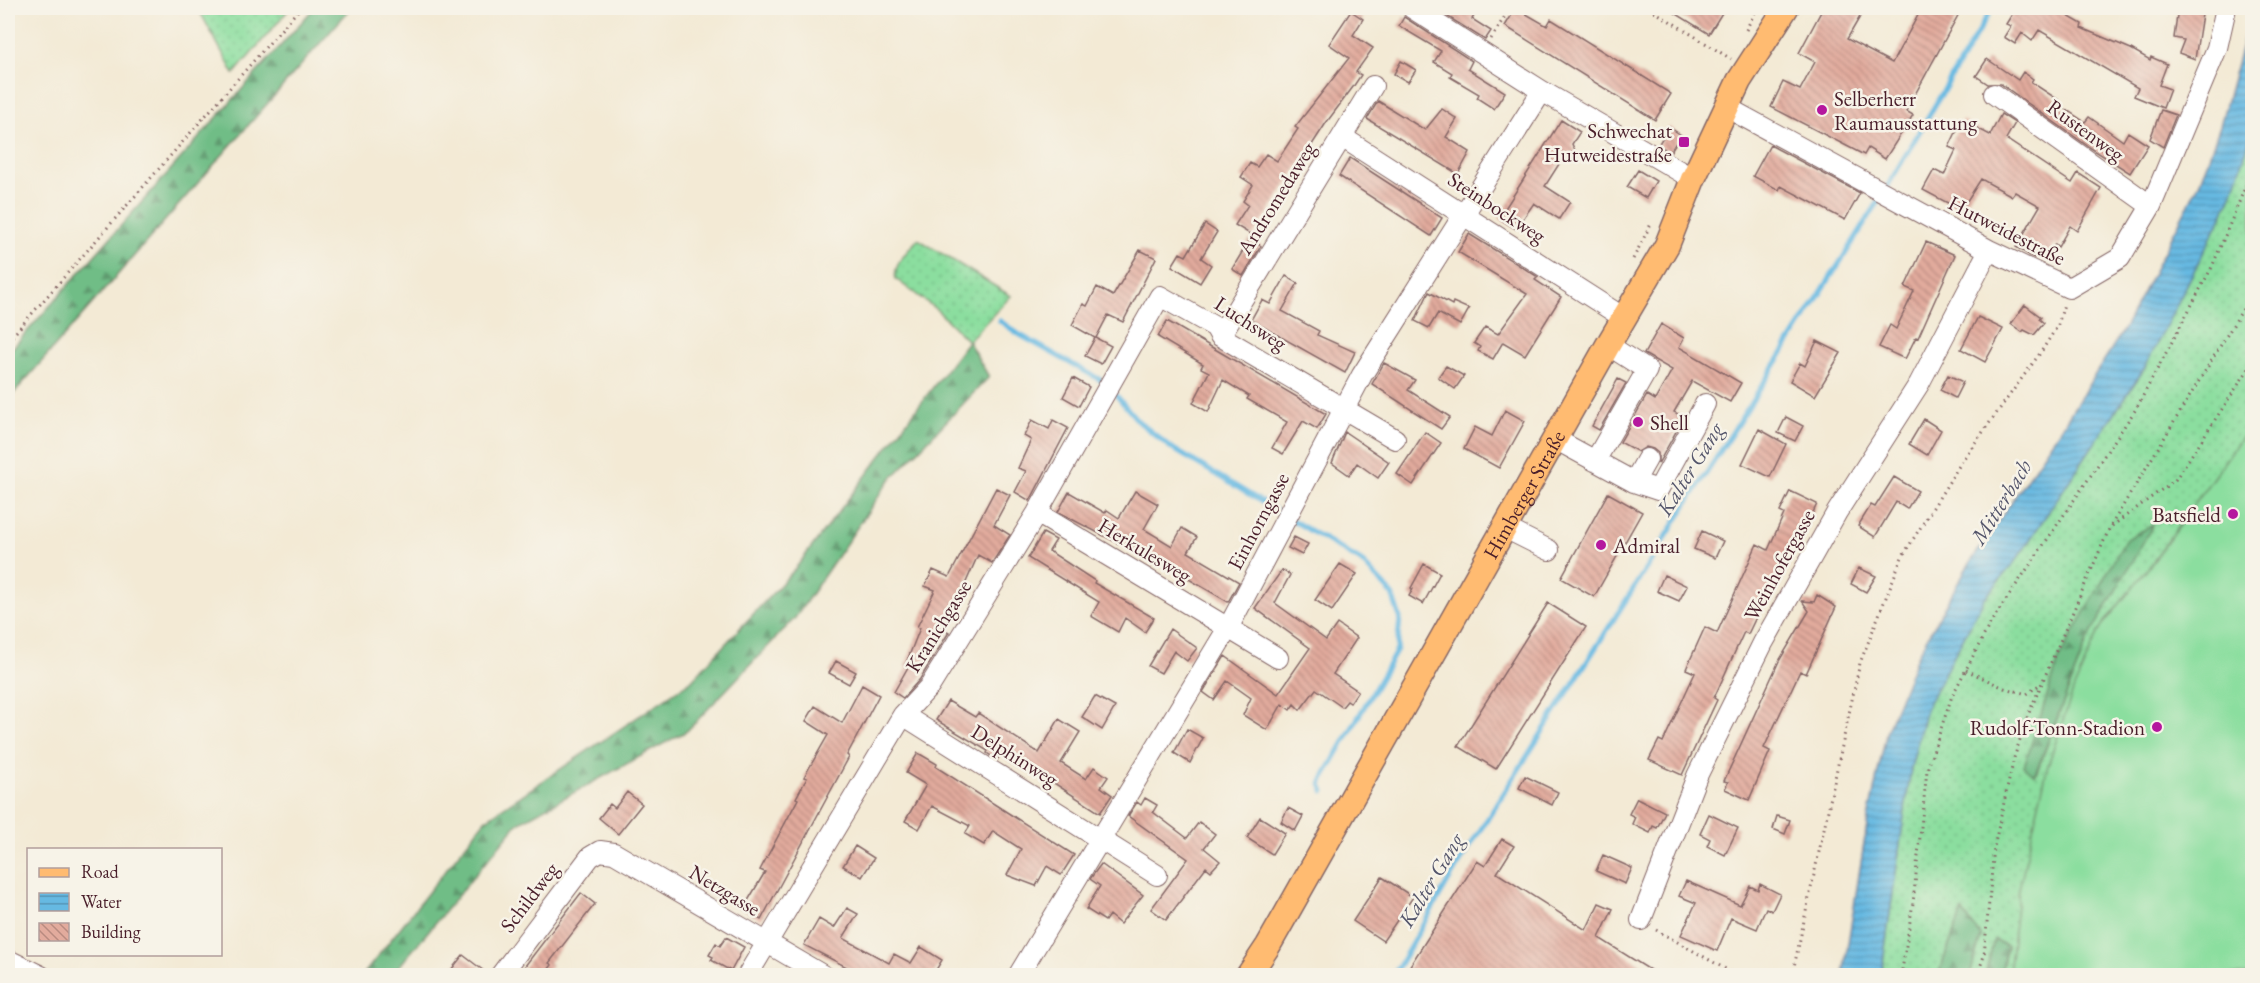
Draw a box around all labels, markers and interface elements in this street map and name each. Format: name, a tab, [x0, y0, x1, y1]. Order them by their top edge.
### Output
place label: Selberherr Raumausstattung	[1834, 85, 1978, 136]
street label: Rustenweg	[2042, 93, 2131, 168]
marker: Selberherr Raumausstattung	[1815, 103, 1829, 117]
place label: Schwechat Hutweidestraße	[1544, 117, 1672, 168]
marker: Schwechat Hutweidestraße	[1677, 135, 1691, 149]
street label: Andromedaweg	[1230, 136, 1322, 260]
street label: Steinbockweg	[1443, 165, 1552, 249]
street label: Hutweidestraße	[1944, 189, 2070, 271]
street label: Luchsweg	[1210, 290, 1293, 357]
place label: Shell	[1650, 409, 1689, 436]
marker: Shell	[1631, 415, 1645, 429]
water label: Kalter Gang	[1649, 416, 1731, 522]
street label: Himberger Straße	[1476, 425, 1571, 564]
water label: Mitterbach	[1963, 454, 2039, 552]
street label: Einhorngasse	[1221, 468, 1295, 574]
place label: Batsfield	[2152, 501, 2221, 528]
street label: Weinhofergasse	[1737, 504, 1821, 626]
marker: Batsfield	[2226, 507, 2240, 521]
street label: Herkulesweg	[1093, 512, 1197, 589]
place label: Admiral	[1612, 532, 1680, 559]
marker: Admiral	[1594, 538, 1608, 552]
street label: Kranichgasse	[899, 575, 977, 677]
place label: Rudolf-Tonn-Stadion	[1970, 714, 2145, 741]
street label: Delphinweg	[967, 718, 1064, 793]
marker: Rudolf-Tonn-Stadion	[2150, 720, 2164, 734]
water label: Kalter Gang	[1391, 827, 1471, 933]
legend	[27, 848, 222, 956]
street label: Schildweg	[494, 856, 565, 938]
street label: Netzgasse	[684, 858, 766, 922]
text: Road	[81, 860, 120, 883]
text: Water	[81, 890, 122, 913]
text: Building	[81, 920, 141, 943]

